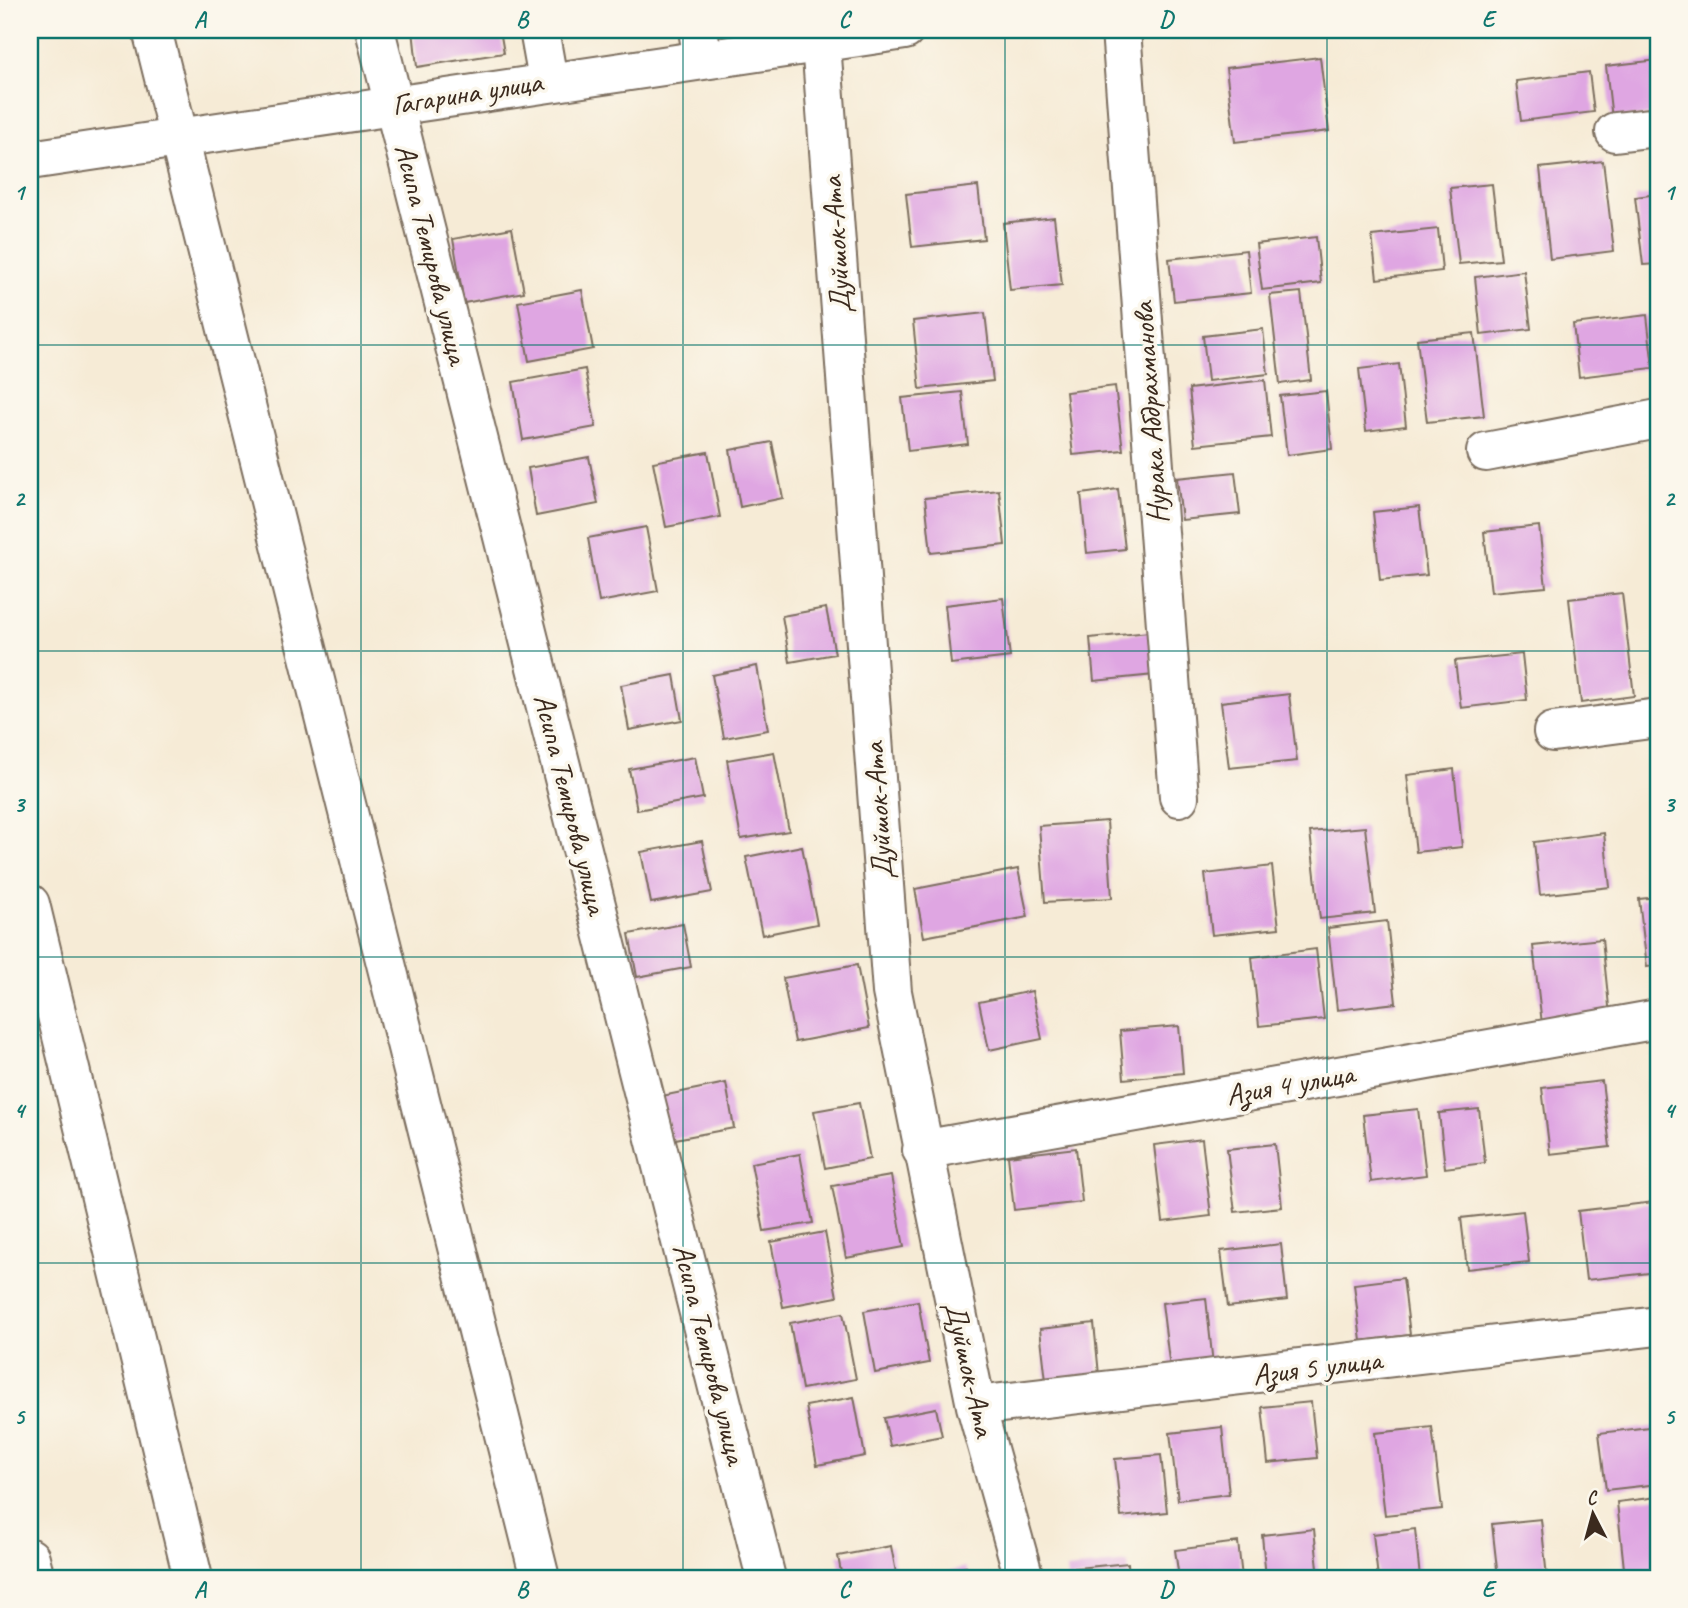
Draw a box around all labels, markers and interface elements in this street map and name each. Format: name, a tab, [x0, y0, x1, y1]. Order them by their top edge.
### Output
text: A	[194, 5, 208, 34]
text: B	[516, 5, 530, 34]
text: C	[839, 5, 853, 34]
text: D	[1159, 5, 1175, 34]
text: E	[1482, 5, 1498, 34]
street label: Гагарина улица	[389, 62, 547, 124]
street label: Асипа Темирова улица	[386, 140, 478, 371]
street label: Дуйшок-Ата	[812, 173, 860, 315]
text: 1	[14, 178, 27, 207]
text: 1	[1664, 178, 1677, 207]
street label: Нурака Абдрахманова	[1123, 299, 1177, 525]
text: 2	[14, 484, 27, 513]
text: 2	[1664, 484, 1677, 513]
street label: Асипа Темирова улица	[525, 690, 617, 921]
street label: Дуйшок-Ата	[854, 739, 902, 881]
text: 3	[14, 790, 27, 819]
text: 3	[1664, 790, 1677, 819]
street label: Азия 4 улица	[1223, 1054, 1360, 1114]
text: 4	[14, 1096, 27, 1125]
text: 4	[1664, 1096, 1677, 1125]
street label: Асипа Темирова улица	[664, 1240, 756, 1471]
street label: Дуйшок-Ата	[936, 1298, 1004, 1442]
street label: Азия 5 улица	[1250, 1340, 1386, 1394]
text: 5	[14, 1402, 26, 1431]
text: 5	[1664, 1402, 1676, 1431]
north arrow	[1558, 1478, 1628, 1548]
text: С	[1585, 1485, 1600, 1511]
text: A	[194, 1575, 208, 1604]
text: B	[516, 1575, 530, 1604]
text: C	[839, 1575, 853, 1604]
text: D	[1159, 1575, 1175, 1604]
text: E	[1482, 1575, 1498, 1604]

